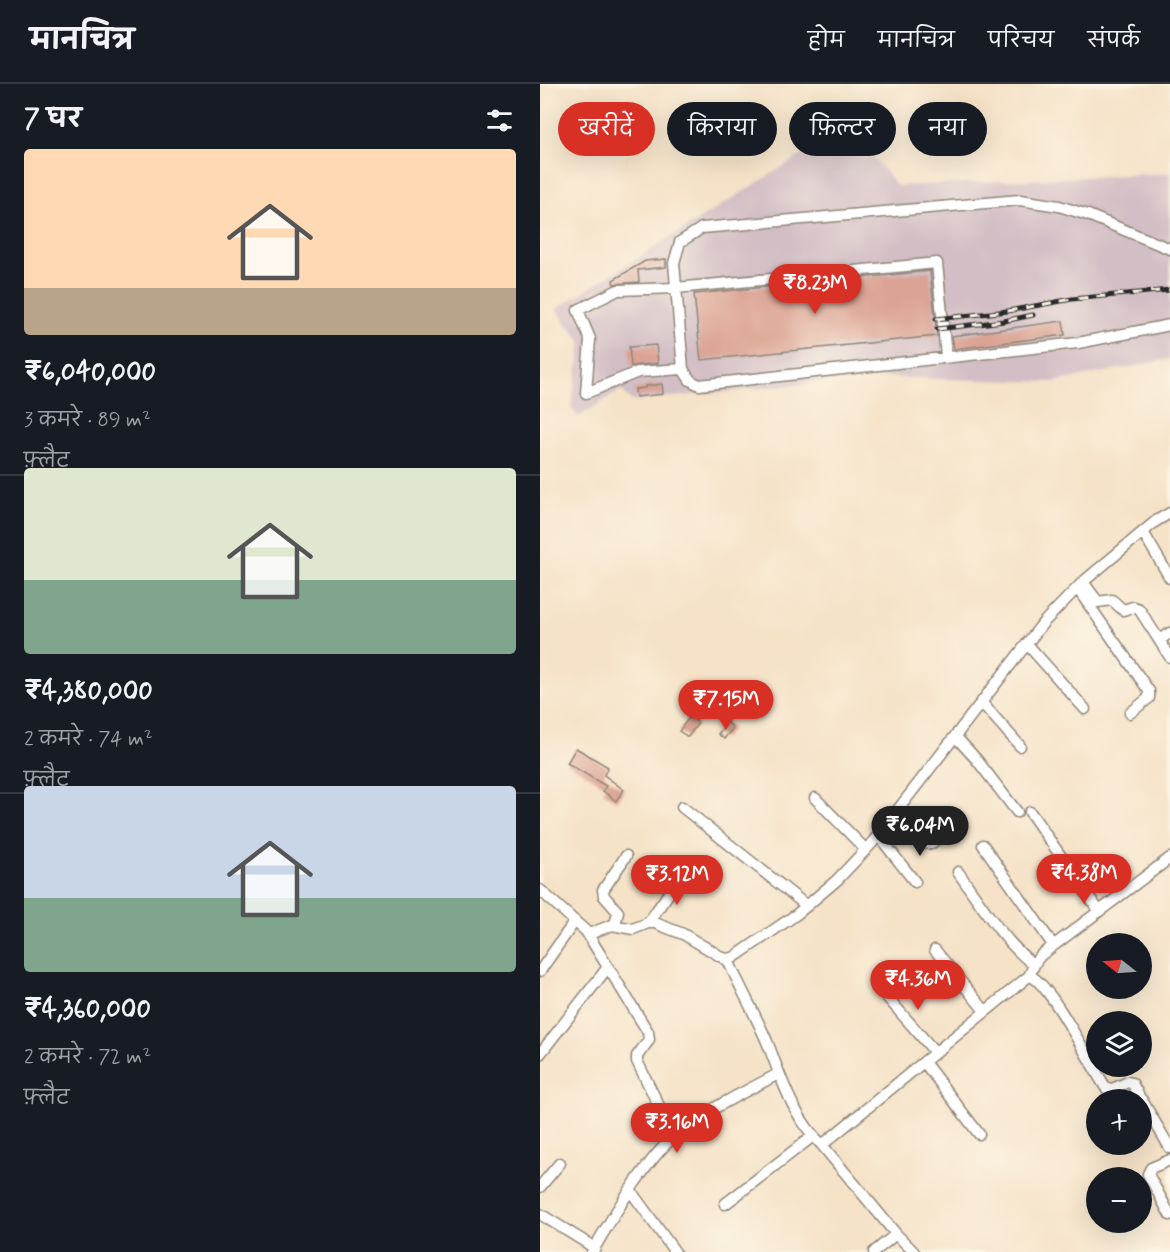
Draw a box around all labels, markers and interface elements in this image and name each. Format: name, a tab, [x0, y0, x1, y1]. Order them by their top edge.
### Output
text: मानचित्र	[30, 23, 134, 60]
text: होम	[808, 27, 845, 55]
text: मानचित्र	[878, 27, 955, 55]
text: परिचय	[988, 27, 1054, 55]
text: संपर्क	[1087, 27, 1140, 55]
chip: खरीदें	[558, 102, 655, 156]
chip: किराया	[667, 102, 777, 156]
chip: फ़िल्टर	[789, 102, 896, 156]
chip: नया	[908, 102, 987, 156]
text: 7 घर	[24, 103, 81, 137]
icon: filters	[483, 104, 516, 137]
icon: home	[216, 188, 324, 296]
pin: ₹8.23M	[766, 264, 864, 315]
text: ₹8.23M	[783, 270, 847, 297]
text: ₹6,040,000	[24, 356, 156, 390]
text: 3 कमरे · 89 m²	[24, 407, 151, 434]
text: फ़्लैट	[24, 448, 70, 475]
icon: home	[216, 507, 324, 615]
text: ₹4,380,000	[24, 675, 153, 709]
pin: ₹7.15M	[677, 680, 775, 731]
text: ₹7.15M	[692, 686, 760, 713]
text: 2 कमरे · 74 m²	[24, 726, 153, 753]
text: फ़्लैट	[24, 767, 70, 794]
pin: ₹6.04M	[871, 806, 969, 857]
text: ₹6.04M	[886, 812, 954, 839]
icon: home	[216, 825, 324, 933]
pin: ₹4.38M	[1035, 854, 1133, 905]
pin: ₹3.12M	[628, 855, 726, 906]
text: ₹4.38M	[1050, 860, 1118, 887]
text: ₹3.12M	[645, 861, 709, 888]
north arrow	[1086, 933, 1152, 999]
map controls	[1086, 933, 1152, 1233]
pin: ₹4.36M	[869, 960, 967, 1011]
text: ₹4.36M	[884, 966, 952, 993]
text: ₹4,360,000	[24, 993, 151, 1027]
button: layers	[1086, 1011, 1152, 1077]
text: 2 कमरे · 72 m²	[24, 1044, 151, 1071]
text: फ़्लैट	[24, 1085, 70, 1112]
button: +	[1086, 1089, 1152, 1155]
pin: ₹3.16M	[628, 1103, 726, 1154]
text: ₹3.16M	[645, 1109, 709, 1136]
button: −	[1086, 1167, 1152, 1233]

